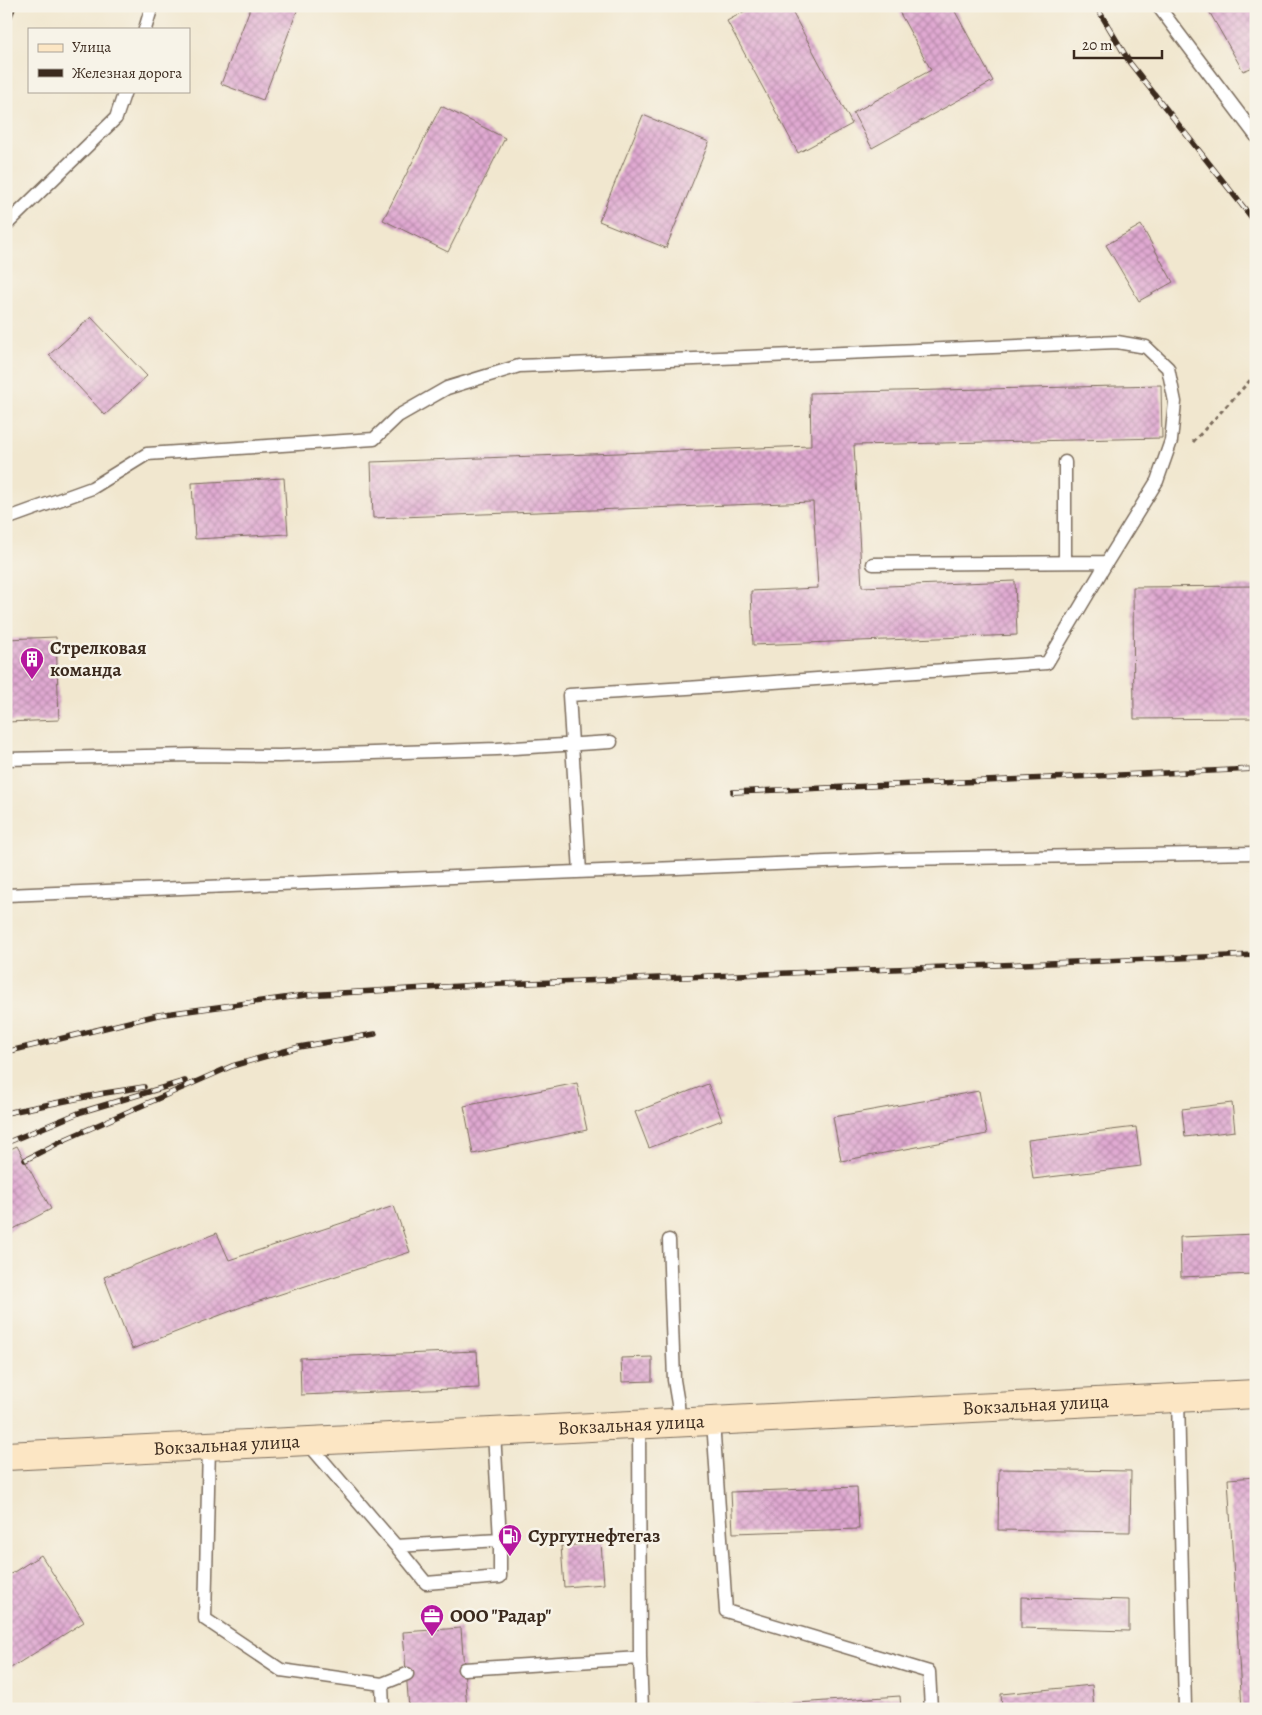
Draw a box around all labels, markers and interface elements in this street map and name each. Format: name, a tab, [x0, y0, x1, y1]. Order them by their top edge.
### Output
legend	[28, 28, 190, 92]
scale bar	[1074, 28, 1162, 60]
text: 20 m	[1082, 35, 1113, 55]
text: Улица	[72, 37, 111, 57]
text: Железная дорога	[72, 63, 182, 83]
place label: Стрелковая команда	[50, 635, 147, 683]
building icon: Стрелковая команда	[19, 646, 45, 680]
street label: Вокзальная улица	[962, 1388, 1110, 1422]
street label: Вокзальная улица	[557, 1408, 705, 1442]
street label: Вокзальная улица	[153, 1428, 301, 1462]
fuel station icon: Сургутнефтегаз	[497, 1523, 523, 1557]
place label: Сургутнефтегаз	[528, 1523, 660, 1549]
office icon: ООО "Радар"	[419, 1603, 445, 1637]
place label: ООО "Радар"	[450, 1603, 551, 1629]

